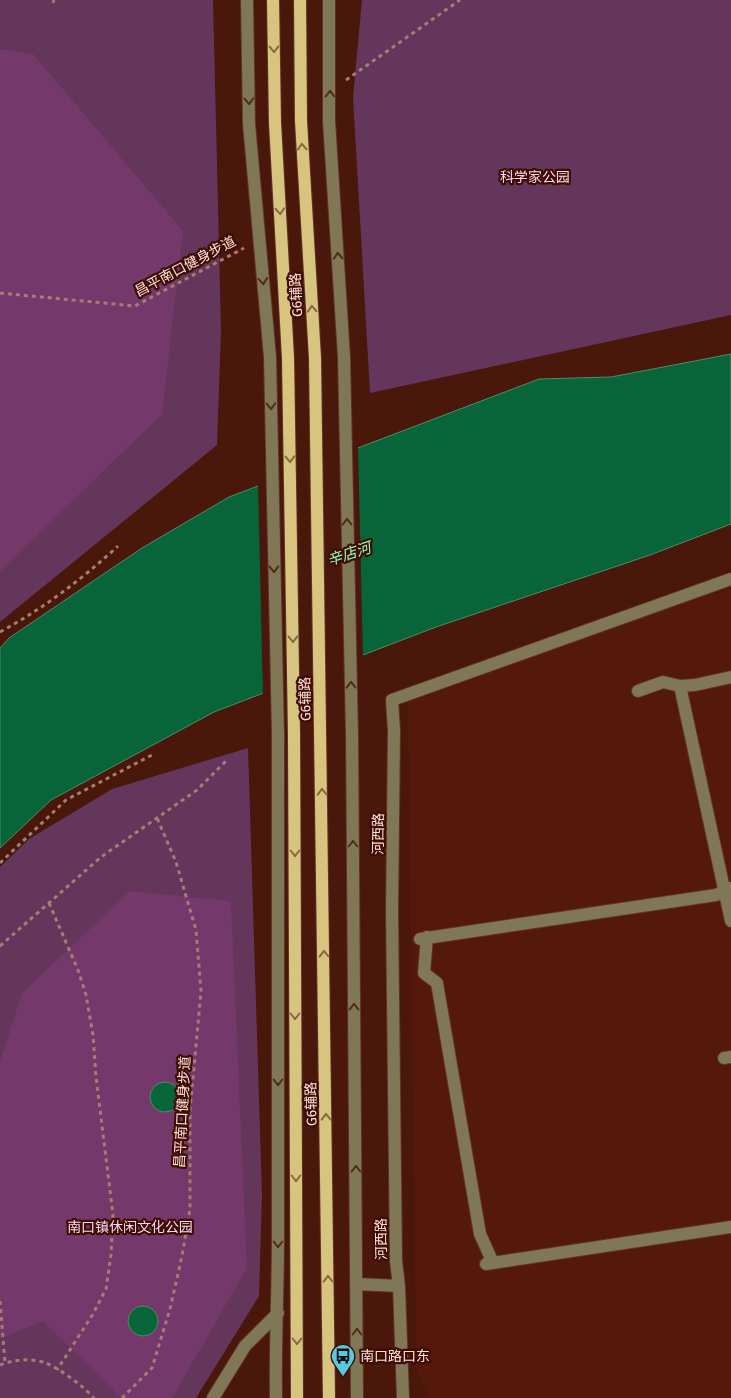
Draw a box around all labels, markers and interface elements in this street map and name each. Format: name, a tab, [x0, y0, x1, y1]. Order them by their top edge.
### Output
one-way arrow	[269, 45, 279, 53]
one-way arrow	[325, 90, 335, 98]
one-way arrow	[244, 98, 254, 105]
one-way arrow	[297, 142, 308, 150]
park label: 科学家公园	[500, 169, 570, 186]
one-way arrow	[275, 207, 286, 215]
street label: 昌平南口健身步道	[132, 233, 239, 300]
one-way arrow	[332, 252, 343, 260]
street label: G6辅路	[287, 272, 306, 318]
one-way arrow	[258, 277, 269, 285]
one-way arrow	[306, 305, 317, 313]
one-way arrow	[266, 402, 276, 410]
one-way arrow	[285, 456, 295, 463]
one-way arrow	[342, 518, 353, 526]
water label: 辛店河	[325, 538, 376, 570]
one-way arrow	[269, 565, 280, 573]
one-way arrow	[287, 635, 298, 643]
street label: G6辅路	[297, 677, 314, 721]
one-way arrow	[346, 681, 356, 688]
one-way arrow	[317, 788, 327, 796]
street label: 河西路	[370, 813, 387, 855]
one-way arrow	[348, 840, 358, 848]
one-way arrow	[290, 850, 300, 858]
one-way arrow	[319, 950, 329, 958]
one-way arrow	[349, 1003, 360, 1011]
one-way arrow	[290, 1012, 300, 1020]
street label: 昌平南口健身步道	[171, 1056, 194, 1168]
one-way arrow	[273, 1078, 283, 1086]
street label: G6辅路	[303, 1082, 320, 1126]
one-way arrow	[321, 1113, 331, 1120]
one-way arrow	[351, 1165, 361, 1173]
one-way arrow	[291, 1175, 301, 1183]
street label: 河西路	[373, 1218, 390, 1260]
park label: 南口镇休闲文化公园	[67, 1219, 193, 1236]
one-way arrow	[273, 1240, 283, 1248]
one-way arrow	[323, 1275, 333, 1283]
one-way arrow	[352, 1328, 362, 1336]
one-way arrow	[292, 1338, 302, 1345]
bus stop icon: 南口路口东	[330, 1343, 356, 1377]
place label: 南口路口东	[360, 1348, 430, 1365]

